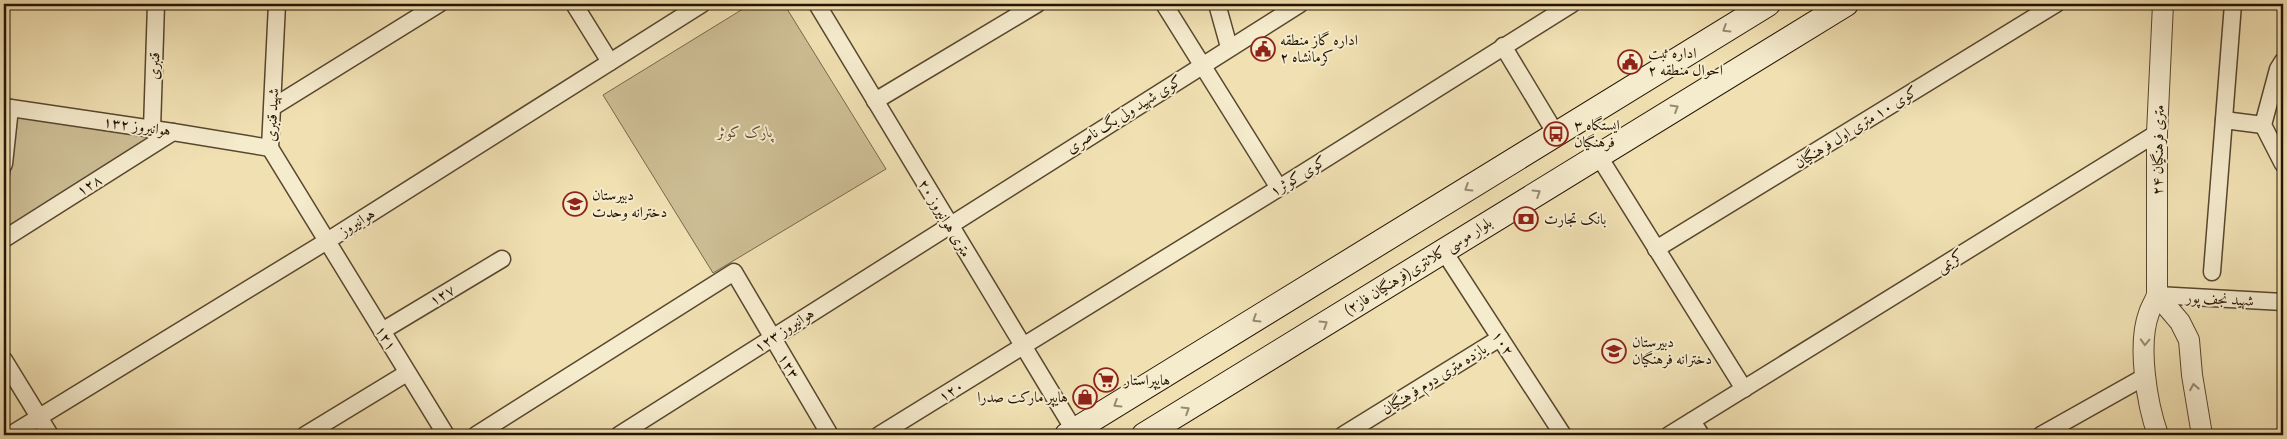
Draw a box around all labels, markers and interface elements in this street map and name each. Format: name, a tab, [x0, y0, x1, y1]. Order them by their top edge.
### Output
one-way arrow	[1722, 23, 1731, 33]
place label: اداره گاز منطقه ۲ کرمانشاه	[1280, 31, 1358, 66]
public building icon: اداره گاز منطقه ۲ کرمانشاه	[1250, 36, 1276, 62]
place label: اداره ثبت احوال منطقه ۲	[1648, 44, 1723, 79]
public building icon: اداره ثبت احوال منطقه ۲	[1617, 49, 1643, 75]
street label: قنبری	[145, 52, 163, 80]
street label: کوی شهید ولی بگ ناصری	[1062, 70, 1186, 158]
street label: کوی ۱۰ متری اول فرهنگیان	[1791, 82, 1921, 173]
street label: شهید قنبری	[262, 88, 283, 142]
one-way arrow	[1670, 105, 1679, 114]
street label: ۲۴ متری فرهنگیان	[2148, 105, 2169, 195]
street label: هوانیروز ۱۳۲	[102, 112, 172, 140]
place label: ایستگاه ۳ فرهنگیان	[1574, 115, 1620, 152]
bus stop icon: ایستگاه ۳ فرهنگیان	[1543, 121, 1569, 147]
park label: پارک کوثر	[716, 123, 774, 143]
street label: کوی کوثر۱	[1267, 152, 1329, 200]
street label: ۱۲۸	[73, 170, 105, 200]
street label: ۲۰ متری هوانیروز	[915, 176, 975, 260]
one-way arrow	[1465, 182, 1474, 191]
place label: دبیرستان دخترانه وحدت	[592, 186, 667, 221]
one-way arrow	[1531, 190, 1540, 199]
school or university icon: دبیرستان دخترانه وحدت	[562, 191, 588, 217]
street label: هوانیروز	[334, 204, 378, 241]
bank icon: بانک تجارت	[1513, 206, 1539, 232]
place label: بانک تجارت	[1544, 210, 1606, 228]
street label: بلوار موسی کلانتری(فرهنگیان فاز۲)	[1341, 213, 1496, 321]
street label: کریمی	[1933, 246, 1968, 278]
street label: ۱۲۷	[426, 281, 458, 309]
street label: شهید نجف پور	[2183, 288, 2254, 312]
street label: ۱۲۳ هوانیروز	[751, 304, 817, 356]
one-way arrow	[1252, 313, 1261, 322]
one-way arrow	[1318, 321, 1327, 331]
street label: ۱۲۱	[372, 322, 400, 354]
street label: ۱۰۲	[1488, 327, 1518, 359]
place label: دبیرستان دخترانه فرهنگیان	[1632, 333, 1712, 369]
school or university icon: دبیرستان دخترانه فرهنگیان	[1601, 338, 1627, 364]
one-way arrow	[2140, 338, 2150, 346]
street label: یازده متری دوم فرهنگیان	[1378, 339, 1493, 422]
street label: ۱۲۳	[775, 350, 803, 382]
supermarket icon: هایپراستار	[1093, 367, 1119, 393]
place label: هایپراستار	[1122, 371, 1170, 390]
street label: ۱۲۰	[935, 376, 967, 406]
one-way arrow	[2189, 383, 2199, 392]
shop icon: هایپر مارکت صدرا	[1072, 384, 1098, 410]
place label: هایپر مارکت صدرا	[977, 388, 1068, 407]
one-way arrow	[1114, 398, 1123, 408]
one-way arrow	[1180, 406, 1189, 416]

